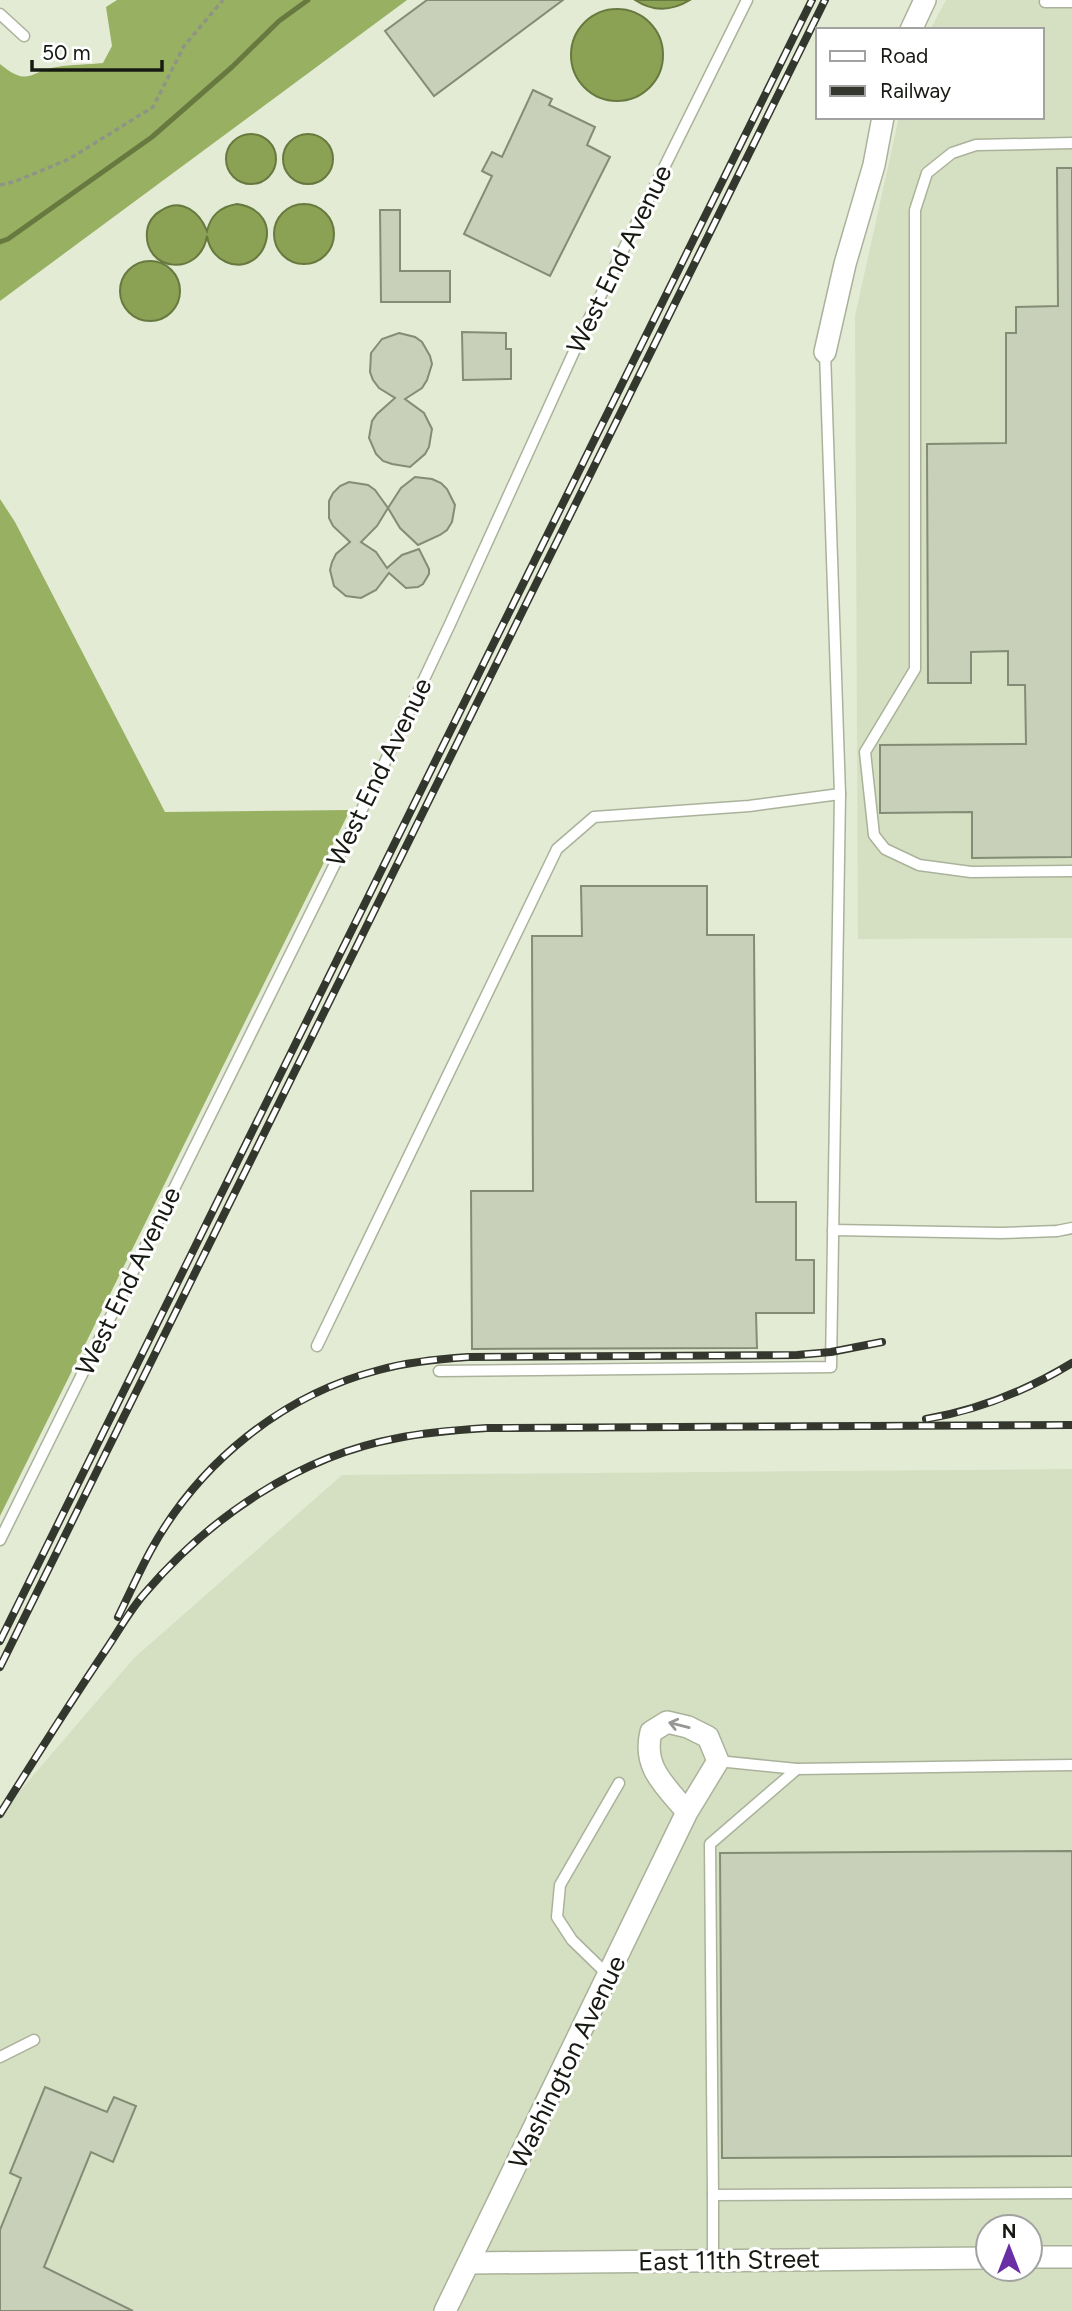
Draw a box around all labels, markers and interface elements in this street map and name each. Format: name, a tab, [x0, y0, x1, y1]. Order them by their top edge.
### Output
scale bar	[32, 28, 161, 72]
legend	[816, 28, 1044, 119]
text: 50 m	[42, 40, 91, 65]
text: Road	[880, 43, 928, 68]
text: Railway	[880, 78, 951, 103]
street label: West End Avenue	[559, 159, 679, 359]
street label: West End Avenue	[319, 672, 439, 872]
street label: West End Avenue	[68, 1181, 188, 1381]
one-way arrow	[668, 1718, 691, 1731]
street label: Washington Avenue	[501, 1950, 633, 2174]
north arrow	[974, 2213, 1044, 2283]
text: N	[1002, 2220, 1016, 2243]
street label: East 11th Street	[638, 2242, 820, 2278]

